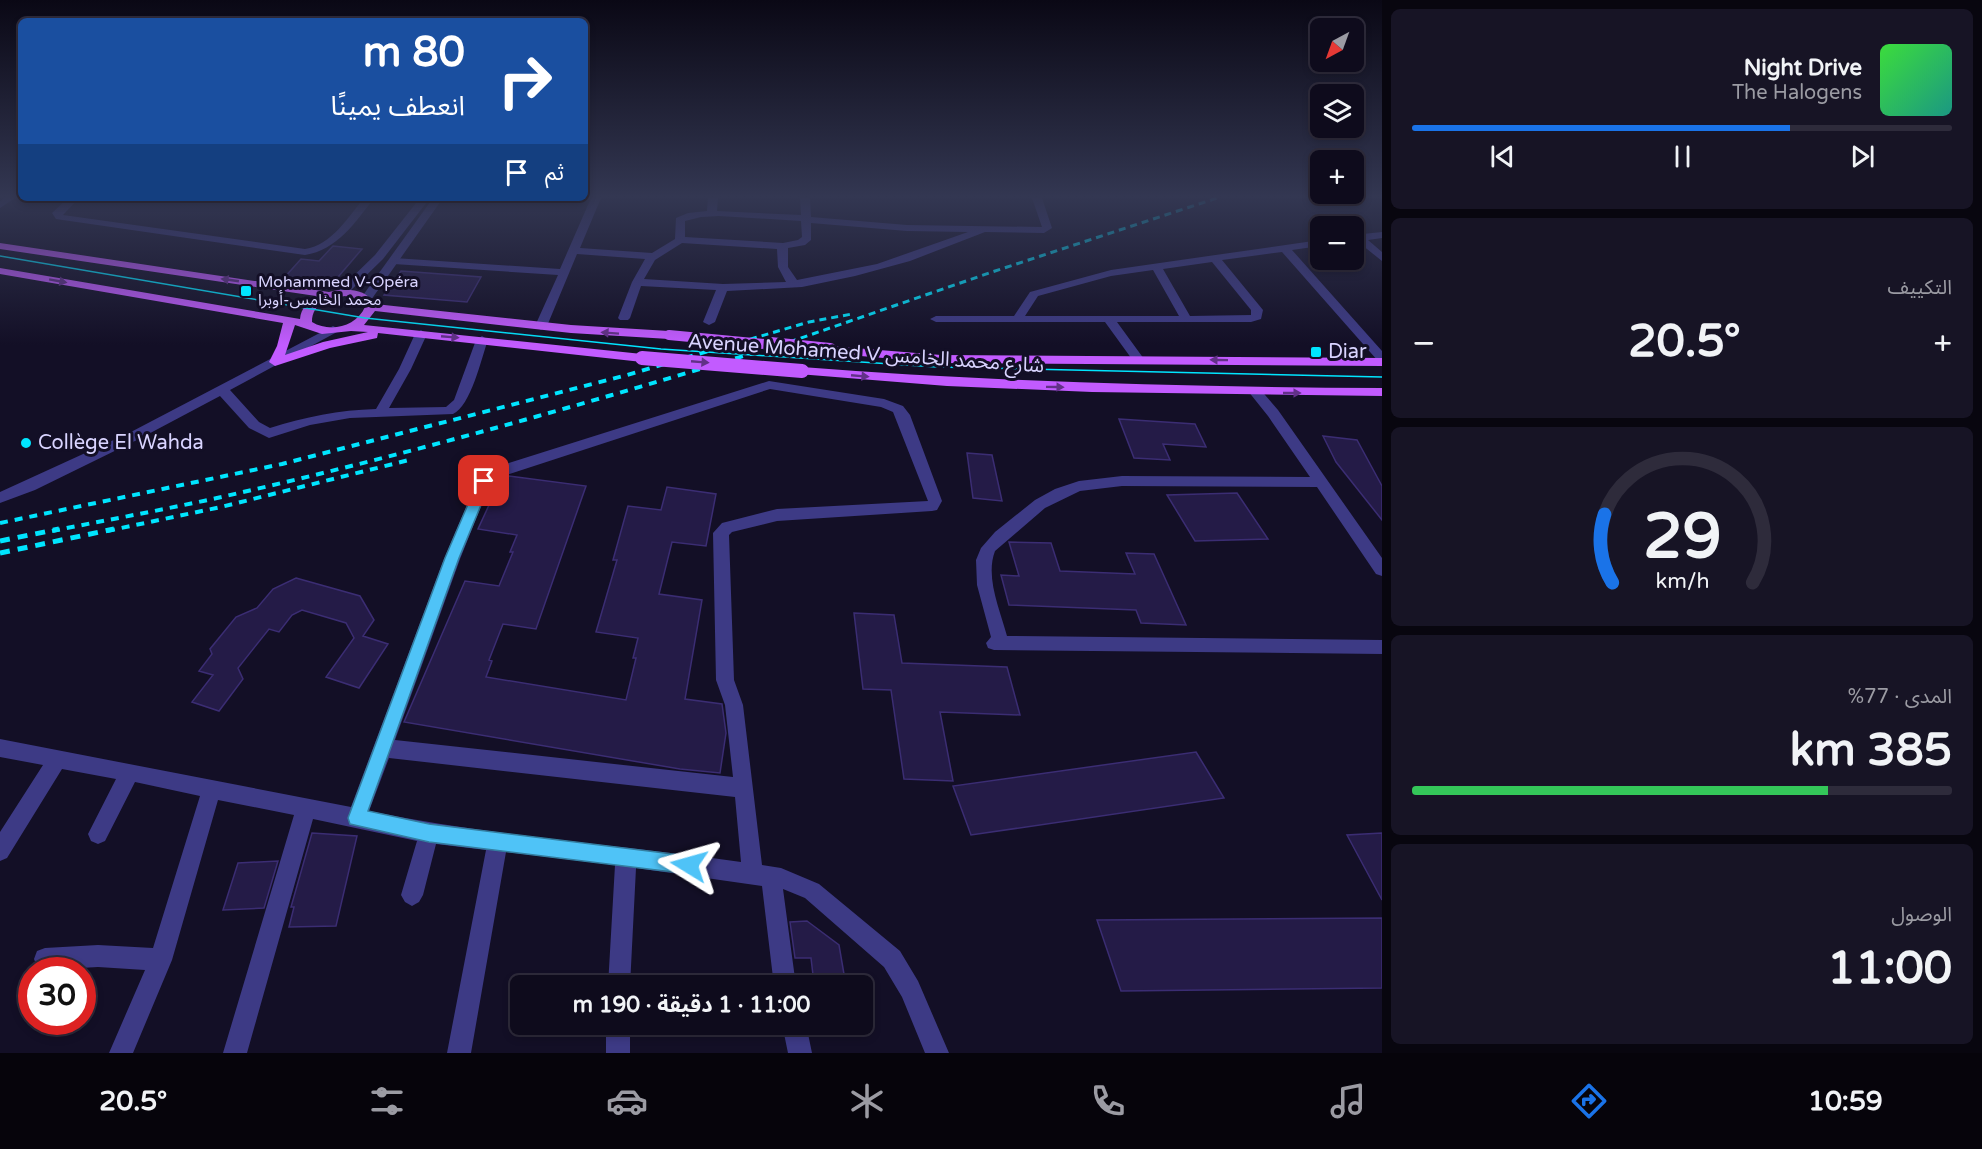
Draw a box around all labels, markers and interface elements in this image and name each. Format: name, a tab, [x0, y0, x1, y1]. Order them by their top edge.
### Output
north arrow	[1310, 18, 1364, 72]
map controls	[1310, 18, 1364, 270]
text: 80 m	[363, 27, 465, 78]
icon: right	[486, 42, 564, 120]
text: Night Drive	[1744, 55, 1862, 81]
text: The Halogens	[1732, 81, 1862, 105]
button: layers	[1310, 84, 1364, 138]
text: انعطف يمينًا	[331, 90, 465, 123]
icon: previous	[1486, 140, 1519, 173]
icon: pause	[1666, 140, 1699, 173]
icon: next	[1846, 140, 1879, 173]
button: +	[1310, 150, 1364, 204]
icon: arrive	[500, 156, 533, 189]
text: ثم	[545, 160, 564, 186]
button: −	[1310, 216, 1364, 270]
place label: Mohammed V-Opéra محمد الخامس-أوبرا	[258, 272, 419, 310]
one-way arrow	[221, 276, 240, 285]
text: التكييف	[1888, 276, 1952, 300]
one-way arrow	[48, 277, 67, 286]
marker: Mohammed V-Opéra محمد الخامس-أوبرا	[239, 284, 253, 298]
text: 20.5°	[1628, 315, 1741, 369]
text: −	[1412, 324, 1436, 363]
text: +	[1933, 324, 1952, 363]
one-way arrow	[601, 328, 620, 337]
street label: Avenue Mohamed V شارع محمد الخامس	[687, 330, 1045, 380]
one-way arrow	[440, 332, 459, 342]
place label: Diar	[1328, 340, 1367, 364]
marker: Diar	[1309, 345, 1323, 359]
one-way arrow	[1209, 355, 1228, 365]
one-way arrow	[691, 358, 710, 367]
one-way arrow	[851, 371, 870, 381]
one-way arrow	[1045, 382, 1064, 392]
one-way arrow	[1282, 388, 1301, 397]
place label: Collège El Wahda	[38, 431, 204, 455]
marker: Collège El Wahda	[19, 436, 33, 450]
pin	[458, 455, 509, 506]
icon: arrive	[467, 464, 500, 497]
text: 29	[1643, 501, 1721, 576]
text: km/h	[1655, 569, 1709, 595]
text: المدى · 77%	[1848, 685, 1952, 709]
text: 385 km	[1790, 724, 1952, 778]
position arrow	[657, 833, 721, 897]
text: الوصول	[1891, 903, 1952, 927]
text: 11:00	[1827, 942, 1952, 996]
speed limit sign: 30	[18, 957, 96, 1035]
text: 11:00 · 1 دقيقة · 190 m	[573, 992, 810, 1018]
icon: filters	[366, 1080, 408, 1122]
icon: car	[606, 1080, 648, 1122]
icon: climate	[846, 1080, 888, 1122]
icon: phone	[1087, 1080, 1129, 1122]
icon: music	[1327, 1080, 1369, 1122]
icon: directions	[1568, 1080, 1610, 1122]
text: 20.5°	[99, 1085, 167, 1118]
text: 10:59	[1808, 1085, 1883, 1118]

